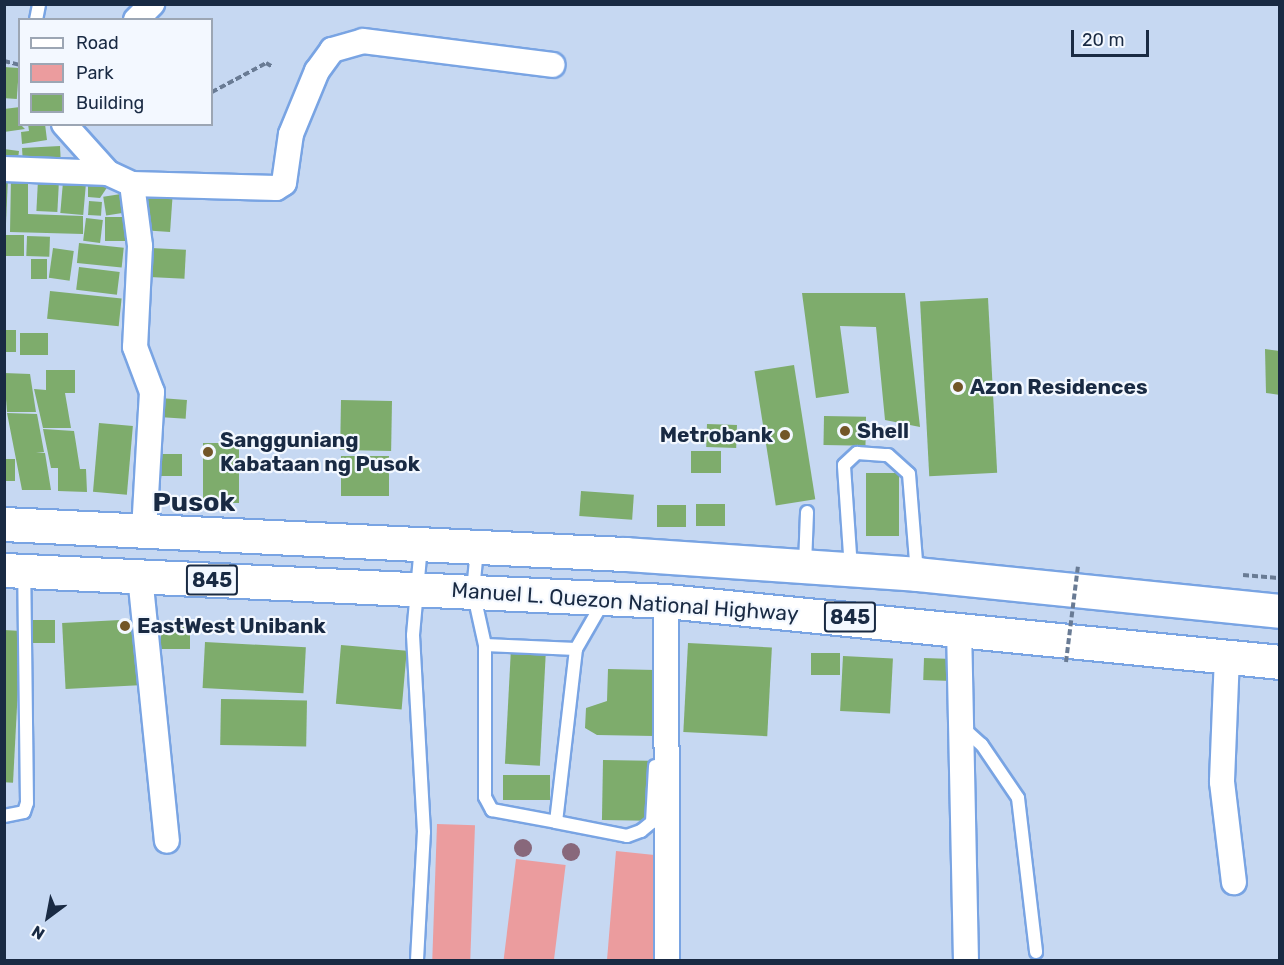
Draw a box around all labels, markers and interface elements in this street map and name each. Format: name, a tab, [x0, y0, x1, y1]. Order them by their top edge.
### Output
legend	[18, 18, 213, 126]
scale bar	[1074, 18, 1152, 56]
text: 20 m	[1082, 29, 1124, 51]
text: Road	[76, 32, 119, 54]
text: Park	[76, 62, 113, 84]
text: Building	[76, 92, 144, 114]
place label: Azon Residences	[970, 374, 1148, 400]
marker: Azon Residences	[951, 380, 965, 394]
place label: Shell	[857, 418, 909, 444]
place label: Metrobank	[660, 422, 773, 448]
marker: Shell	[838, 424, 852, 438]
place label: Sangguniang Kabataan ng Pusok	[220, 427, 420, 477]
marker: Metrobank	[778, 428, 792, 442]
marker: Sangguniang Kabataan ng Pusok	[201, 445, 215, 459]
district label: Pusok	[153, 487, 235, 519]
road number: 845	[185, 563, 239, 597]
street label: Manuel L. Quezon National Highway	[451, 577, 799, 627]
road number: 845	[823, 600, 877, 634]
place label: EastWest Unibank	[137, 613, 326, 639]
marker: EastWest Unibank	[118, 619, 132, 633]
north arrow	[18, 887, 78, 947]
text: N	[28, 922, 48, 944]

